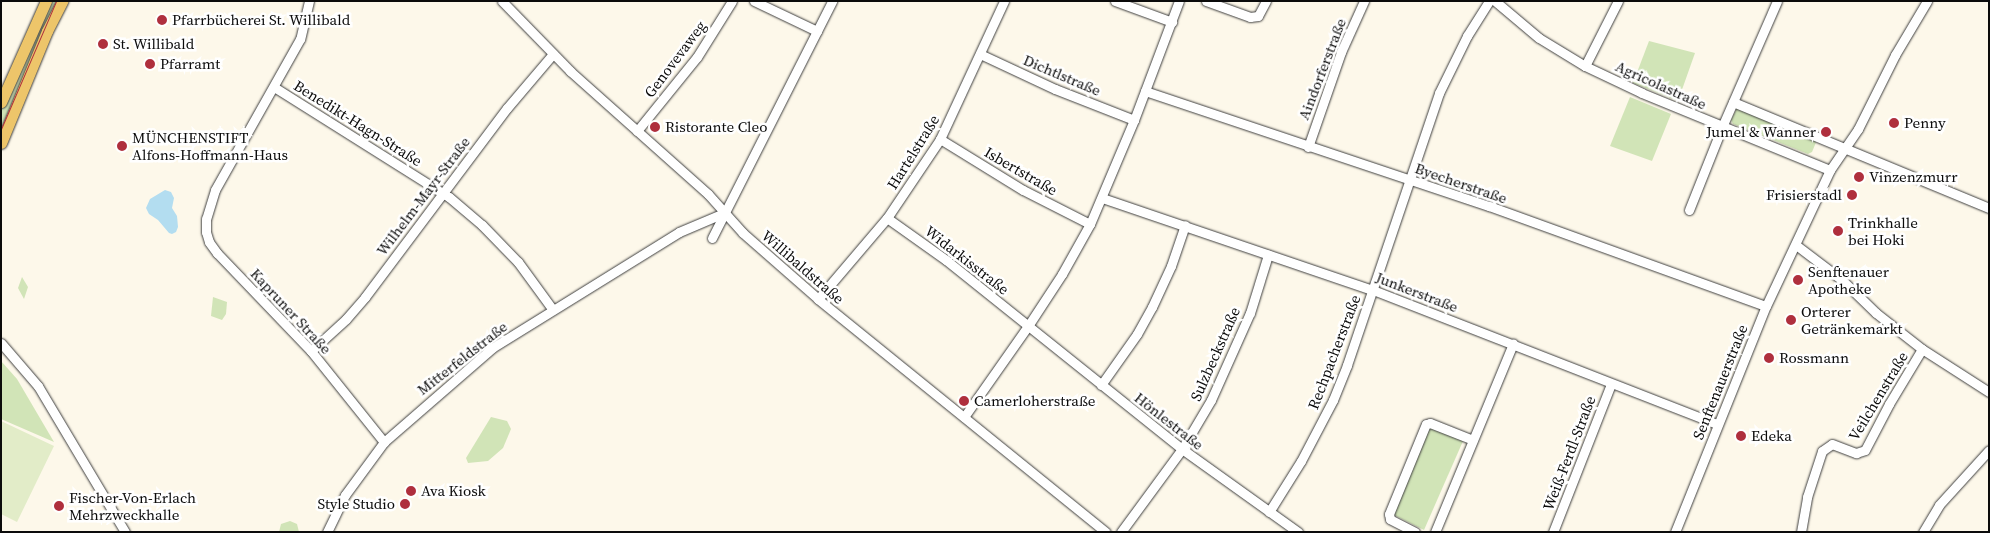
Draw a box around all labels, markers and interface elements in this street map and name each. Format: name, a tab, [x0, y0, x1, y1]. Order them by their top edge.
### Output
place label: Pfarrbücherei St. Willibald	[172, 11, 351, 29]
marker: Pfarrbücherei St. Willibald	[156, 14, 168, 26]
street label: Aindorferstraße	[1294, 16, 1350, 122]
street label: Genovevaweg	[640, 17, 710, 101]
place label: St. Willibald	[113, 35, 195, 53]
marker: St. Willibald	[97, 38, 109, 50]
street label: Dichtlstraße	[1021, 51, 1103, 99]
place label: Pfarramt	[160, 55, 220, 73]
street label: Agricolastraße	[1613, 57, 1709, 113]
marker: Pfarramt	[144, 58, 156, 70]
street label: Benedikt-Hagn-Straße	[291, 76, 425, 170]
street label: Hartelstraße	[883, 111, 943, 193]
place label: Penny	[1904, 114, 1946, 132]
marker: Penny	[1888, 117, 1900, 129]
place label: Ristorante Cleo	[665, 118, 767, 136]
marker: Ristorante Cleo	[649, 121, 661, 133]
place label: Jumel & Wanner	[1706, 123, 1816, 141]
marker: Jumel & Wanner	[1820, 126, 1832, 138]
place label: MÜNCHENSTIFT Alfons-Hoffmann-Haus	[132, 128, 288, 163]
street label: Wilhelm-Mayr-Straße	[373, 133, 473, 259]
marker: MÜNCHENSTIFT Alfons-Hoffmann-Haus	[116, 140, 128, 152]
street label: Isbertstraße	[981, 143, 1061, 199]
street label: Byecherstraße	[1413, 159, 1509, 207]
place label: Vinzenzmurr	[1869, 168, 1958, 186]
marker: Vinzenzmurr	[1853, 171, 1865, 183]
place label: Frisierstadl	[1766, 186, 1842, 204]
marker: Frisierstadl	[1846, 189, 1858, 201]
place label: Trinkhalle bei Hoki	[1848, 213, 1918, 248]
street label: Widarkisstraße	[921, 222, 1013, 298]
marker: Trinkhalle bei Hoki	[1832, 225, 1844, 237]
street label: Willibaldstraße	[758, 226, 848, 308]
place label: Senftenauer Apotheke	[1808, 262, 1889, 297]
street label: Kapruner Straße	[247, 265, 335, 357]
street label: Junkerstraße	[1373, 268, 1461, 316]
marker: Senftenauer Apotheke	[1792, 274, 1804, 286]
street label: Rechpacherstraße	[1304, 292, 1364, 412]
place label: Orterer Getränkemarkt	[1801, 302, 1902, 337]
street label: Sulzbeckstraße	[1186, 304, 1244, 404]
marker: Orterer Getränkemarkt	[1785, 314, 1797, 326]
street label: Mitterfeldstraße	[413, 317, 511, 399]
street label: Senftenauerstraße	[1689, 322, 1751, 442]
street label: Veilchenstraße	[1844, 348, 1912, 444]
place label: Rossmann	[1779, 349, 1849, 367]
marker: Rossmann	[1763, 352, 1775, 364]
street label: Hönlestraße	[1131, 388, 1207, 454]
place label: Camerloherstraße	[974, 392, 1096, 410]
street label: Weiß-Ferdl-Straße	[1539, 393, 1599, 513]
marker: Camerloherstraße	[958, 395, 970, 407]
place label: Edeka	[1751, 427, 1792, 445]
marker: Edeka	[1735, 430, 1747, 442]
place label: Ava Kiosk	[421, 482, 486, 500]
marker: Ava Kiosk	[405, 485, 417, 497]
place label: Fischer-Von-Erlach Mehrzweckhalle	[69, 488, 196, 523]
place label: Style Studio	[317, 495, 395, 513]
marker: Style Studio	[399, 498, 411, 510]
marker: Fischer-Von-Erlach Mehrzweckhalle	[53, 500, 65, 512]

